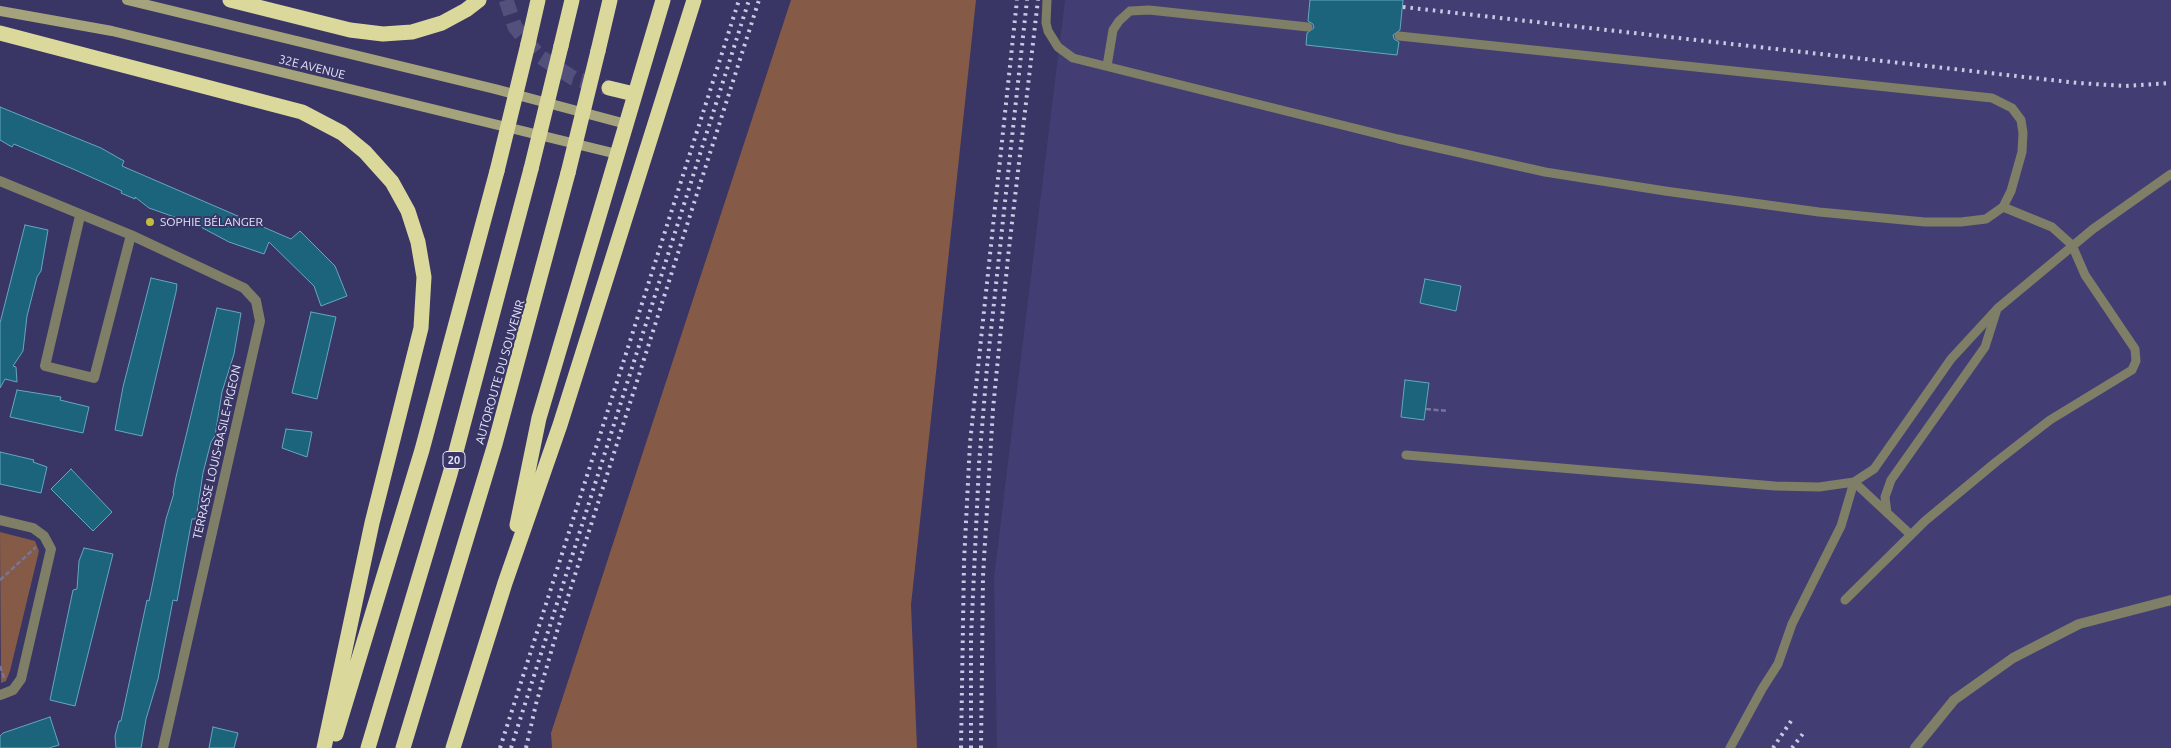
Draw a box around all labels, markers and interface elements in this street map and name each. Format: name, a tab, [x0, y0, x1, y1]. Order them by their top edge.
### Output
street label: 32E AVENUE	[277, 52, 347, 82]
place label: SOPHIE BÉLANGER	[160, 215, 263, 229]
marker: SOPHIE BÉLANGER	[144, 216, 156, 228]
street label: AUTOROUTE DU SOUVENIR	[472, 298, 528, 446]
street label: TERRASSE LOUIS-BASILE-PIGEON	[190, 363, 244, 541]
road number: 20	[443, 452, 465, 468]

